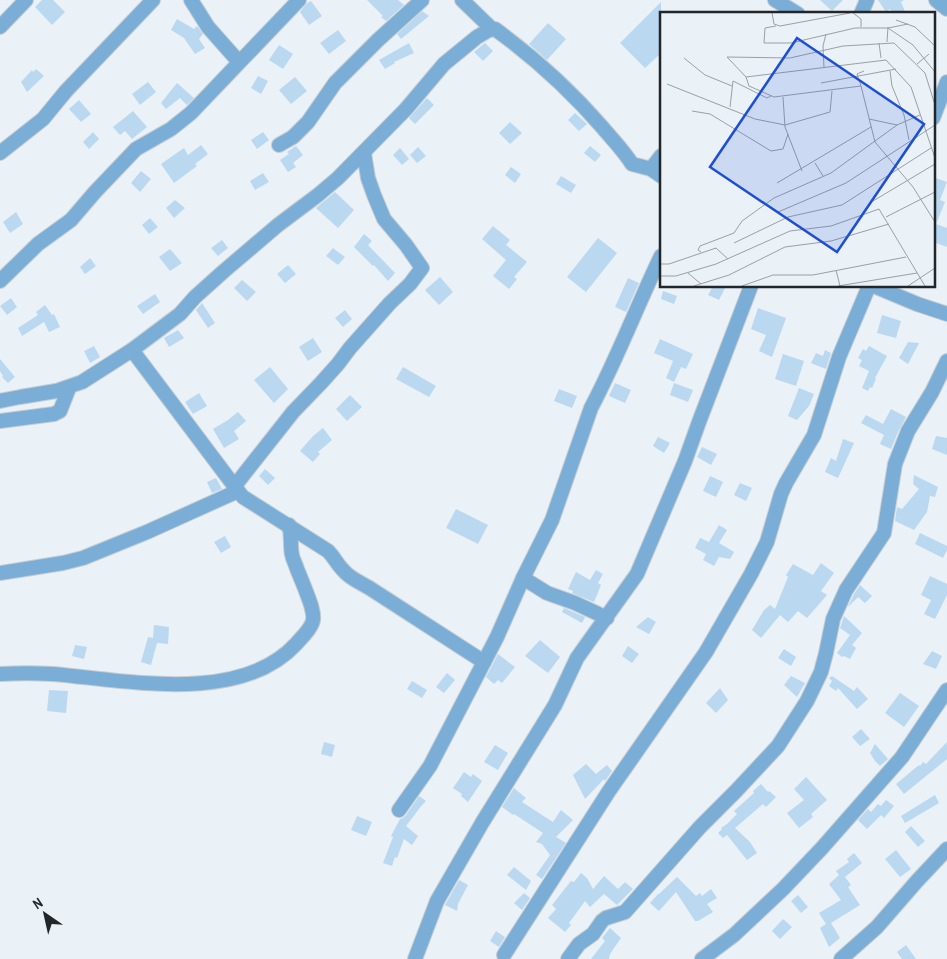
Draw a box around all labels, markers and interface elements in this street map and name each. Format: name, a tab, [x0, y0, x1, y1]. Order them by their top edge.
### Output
inset map	[660, 12, 934, 288]
north arrow	[20, 889, 70, 939]
text: N	[29, 893, 46, 913]

